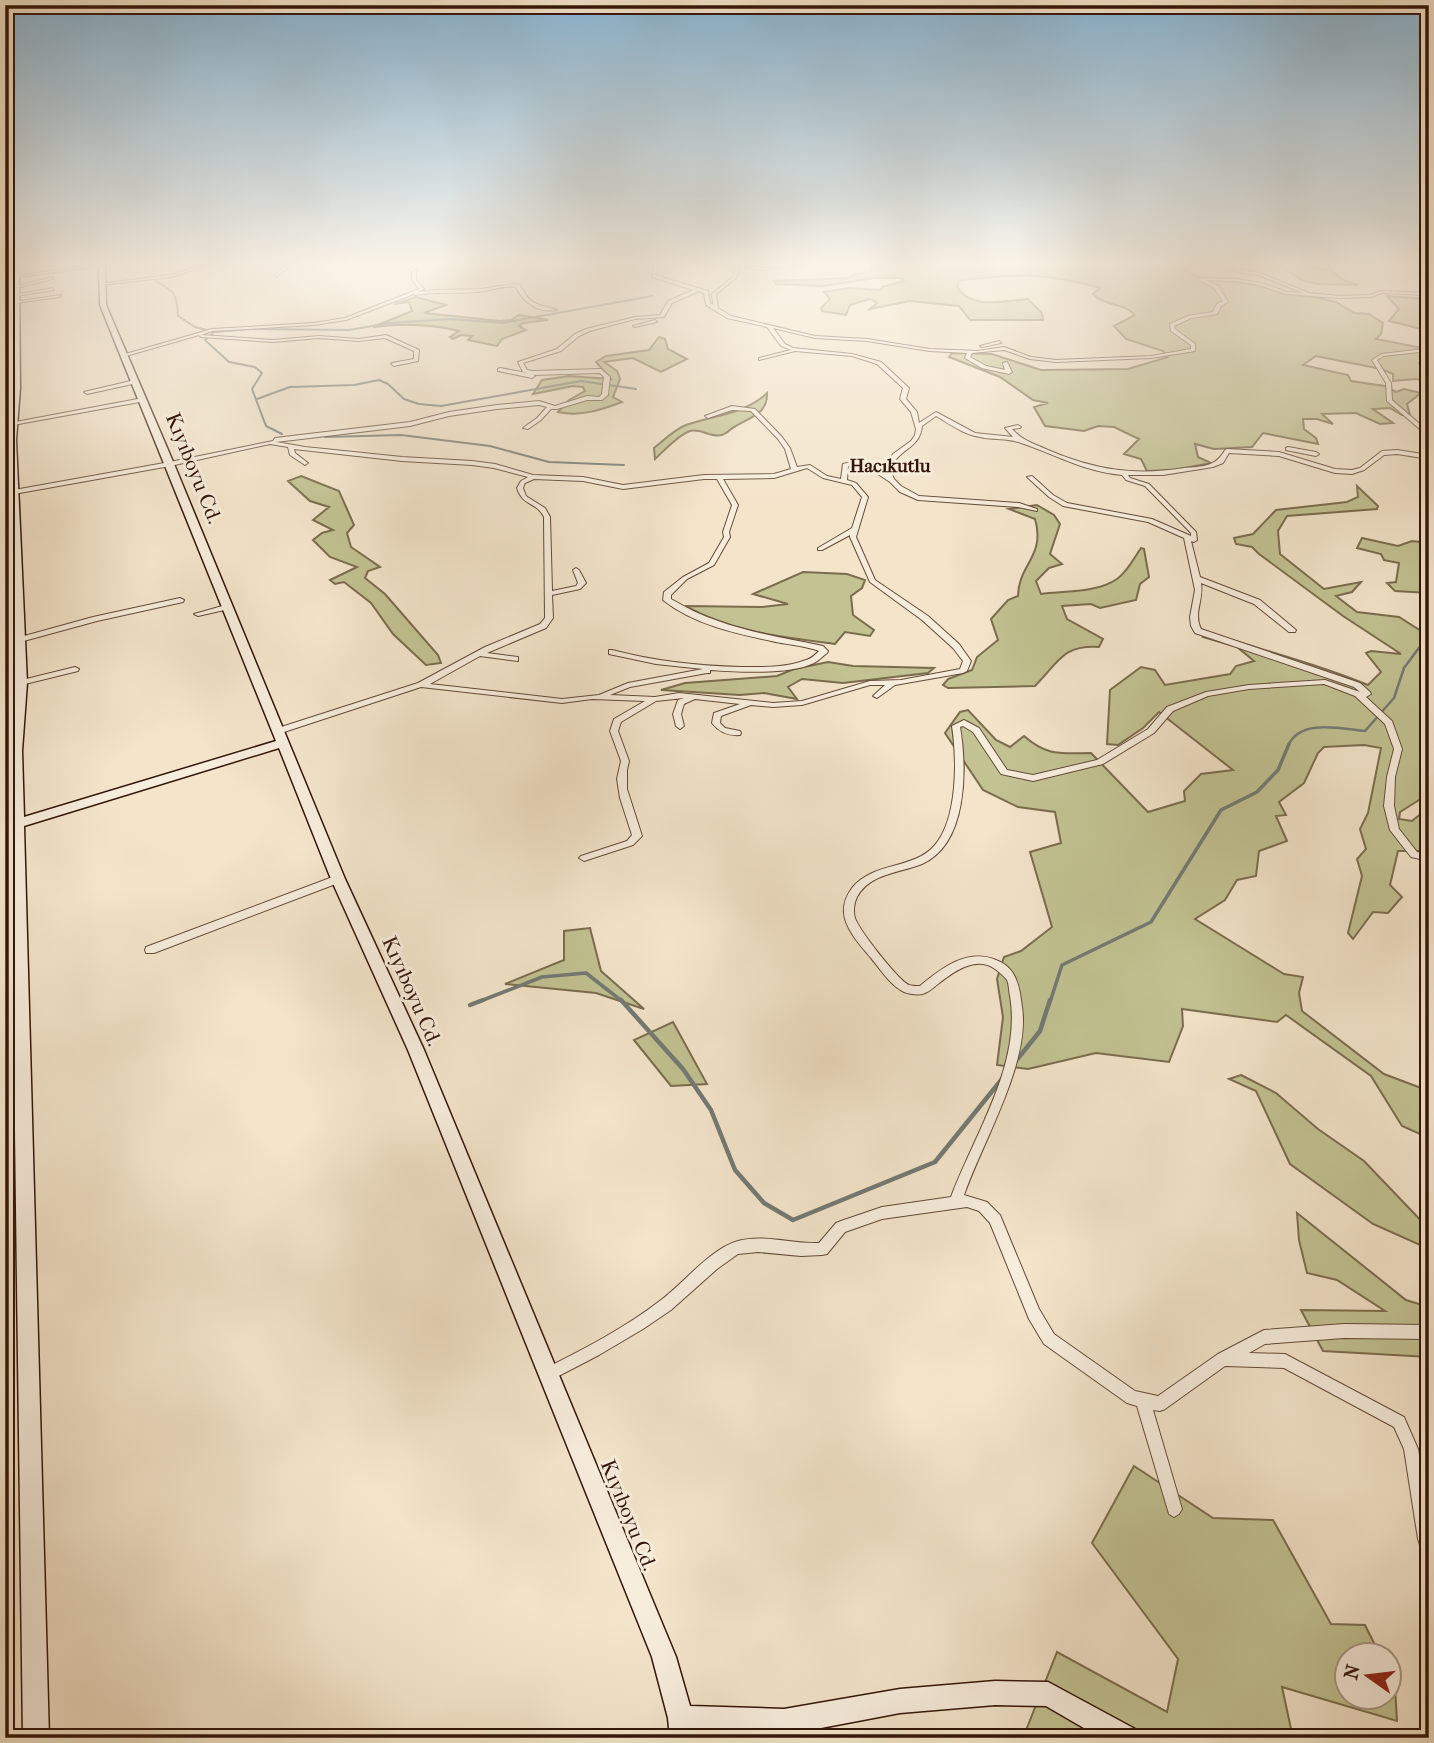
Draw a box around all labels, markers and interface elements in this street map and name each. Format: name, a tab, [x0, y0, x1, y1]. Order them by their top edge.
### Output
street label: Kıyıboyu Cd.	[161, 409, 227, 527]
district label: Hacıkutlu	[850, 455, 931, 477]
street label: Kıyıboyu Cd.	[377, 932, 447, 1050]
street label: Kıyıboyu Cd.	[596, 1456, 662, 1574]
north arrow	[1332, 1642, 1402, 1712]
text: N	[1340, 1662, 1365, 1682]

